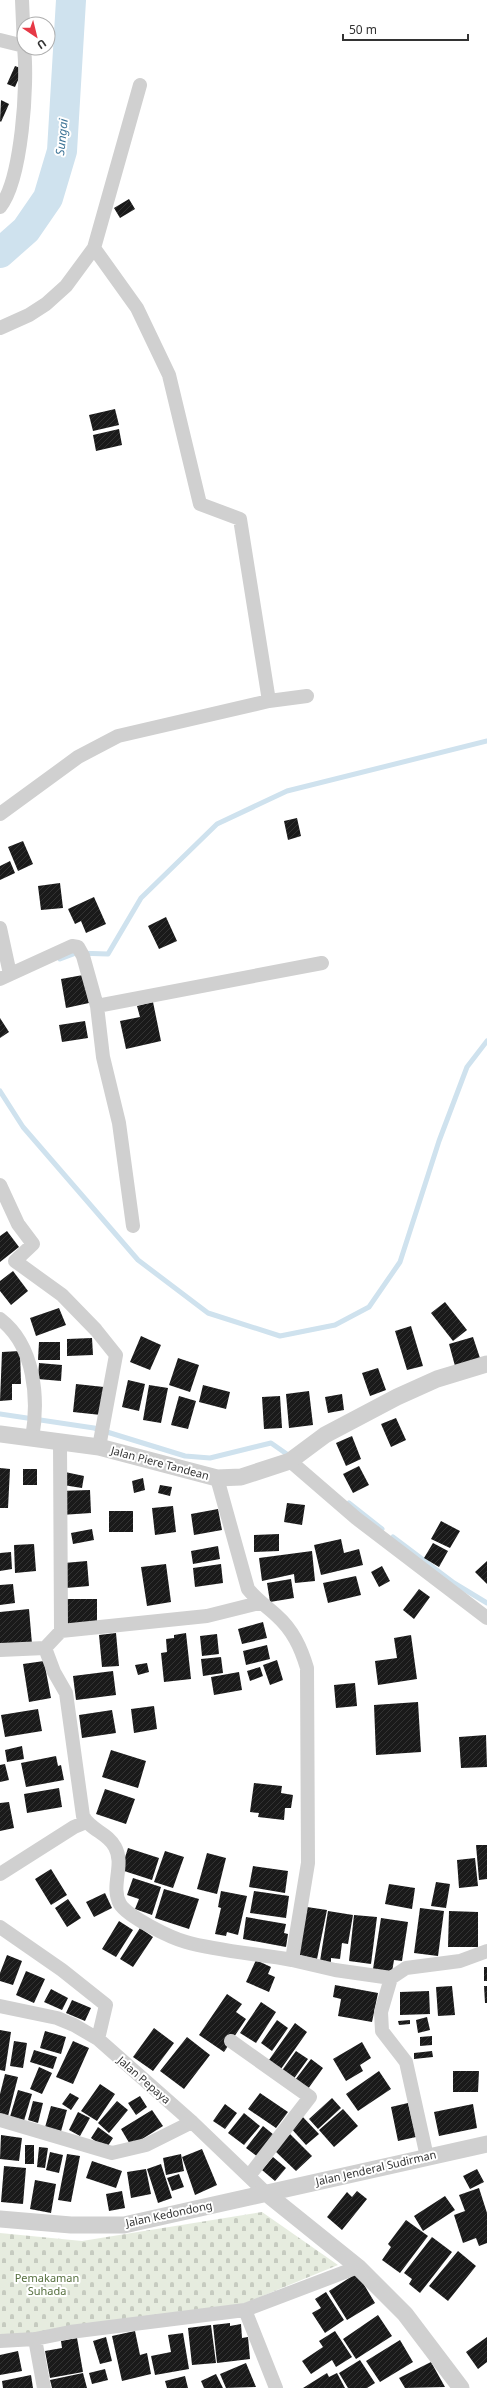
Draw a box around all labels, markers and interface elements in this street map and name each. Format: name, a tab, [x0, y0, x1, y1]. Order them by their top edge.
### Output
north arrow	[16, 16, 56, 56]
scale bar	[343, 16, 468, 42]
text: 50 m	[349, 21, 377, 38]
text: U	[34, 36, 50, 53]
water label: Sungai	[51, 117, 72, 156]
street label: Jalan Piere Tandean	[108, 1442, 211, 1483]
street label: Jalan Pepaya	[114, 2052, 174, 2107]
street label: Jalan Jenderal Sudirman	[313, 2146, 438, 2189]
street label: Jalan Kedondong	[123, 2197, 214, 2230]
park label: Pemakaman Suhada	[15, 2270, 79, 2298]

